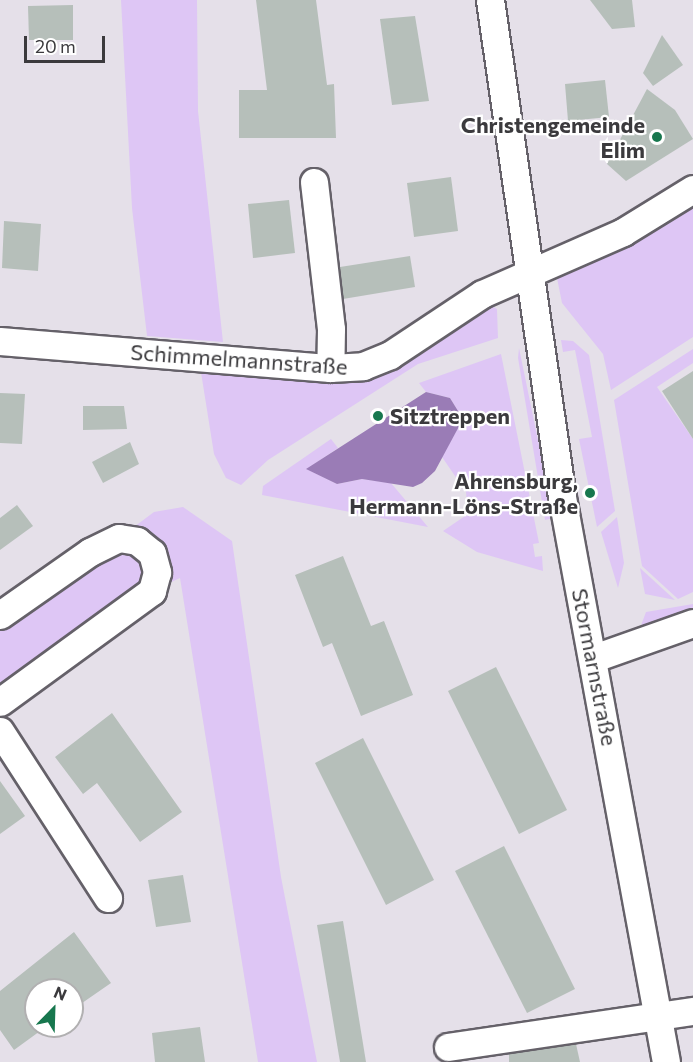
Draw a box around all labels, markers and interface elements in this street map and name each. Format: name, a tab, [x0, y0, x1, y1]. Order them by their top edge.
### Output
scale bar	[27, 24, 108, 62]
text: 20 m	[35, 35, 76, 57]
place label: Christengemeinde Elim	[461, 111, 645, 162]
marker: Christengemeinde Elim	[650, 130, 664, 144]
street label: Schimmelmannstraße	[130, 338, 348, 380]
place label: Sitztreppen	[390, 403, 510, 429]
marker: Sitztreppen	[371, 409, 385, 423]
place label: Ahrensburg, Hermann-Löns-Straße	[349, 467, 578, 518]
marker: Ahrensburg, Hermann-Löns-Straße	[583, 486, 597, 500]
street label: Stormarnstraße	[567, 586, 623, 748]
north arrow	[24, 978, 84, 1038]
text: N	[51, 982, 70, 1004]

